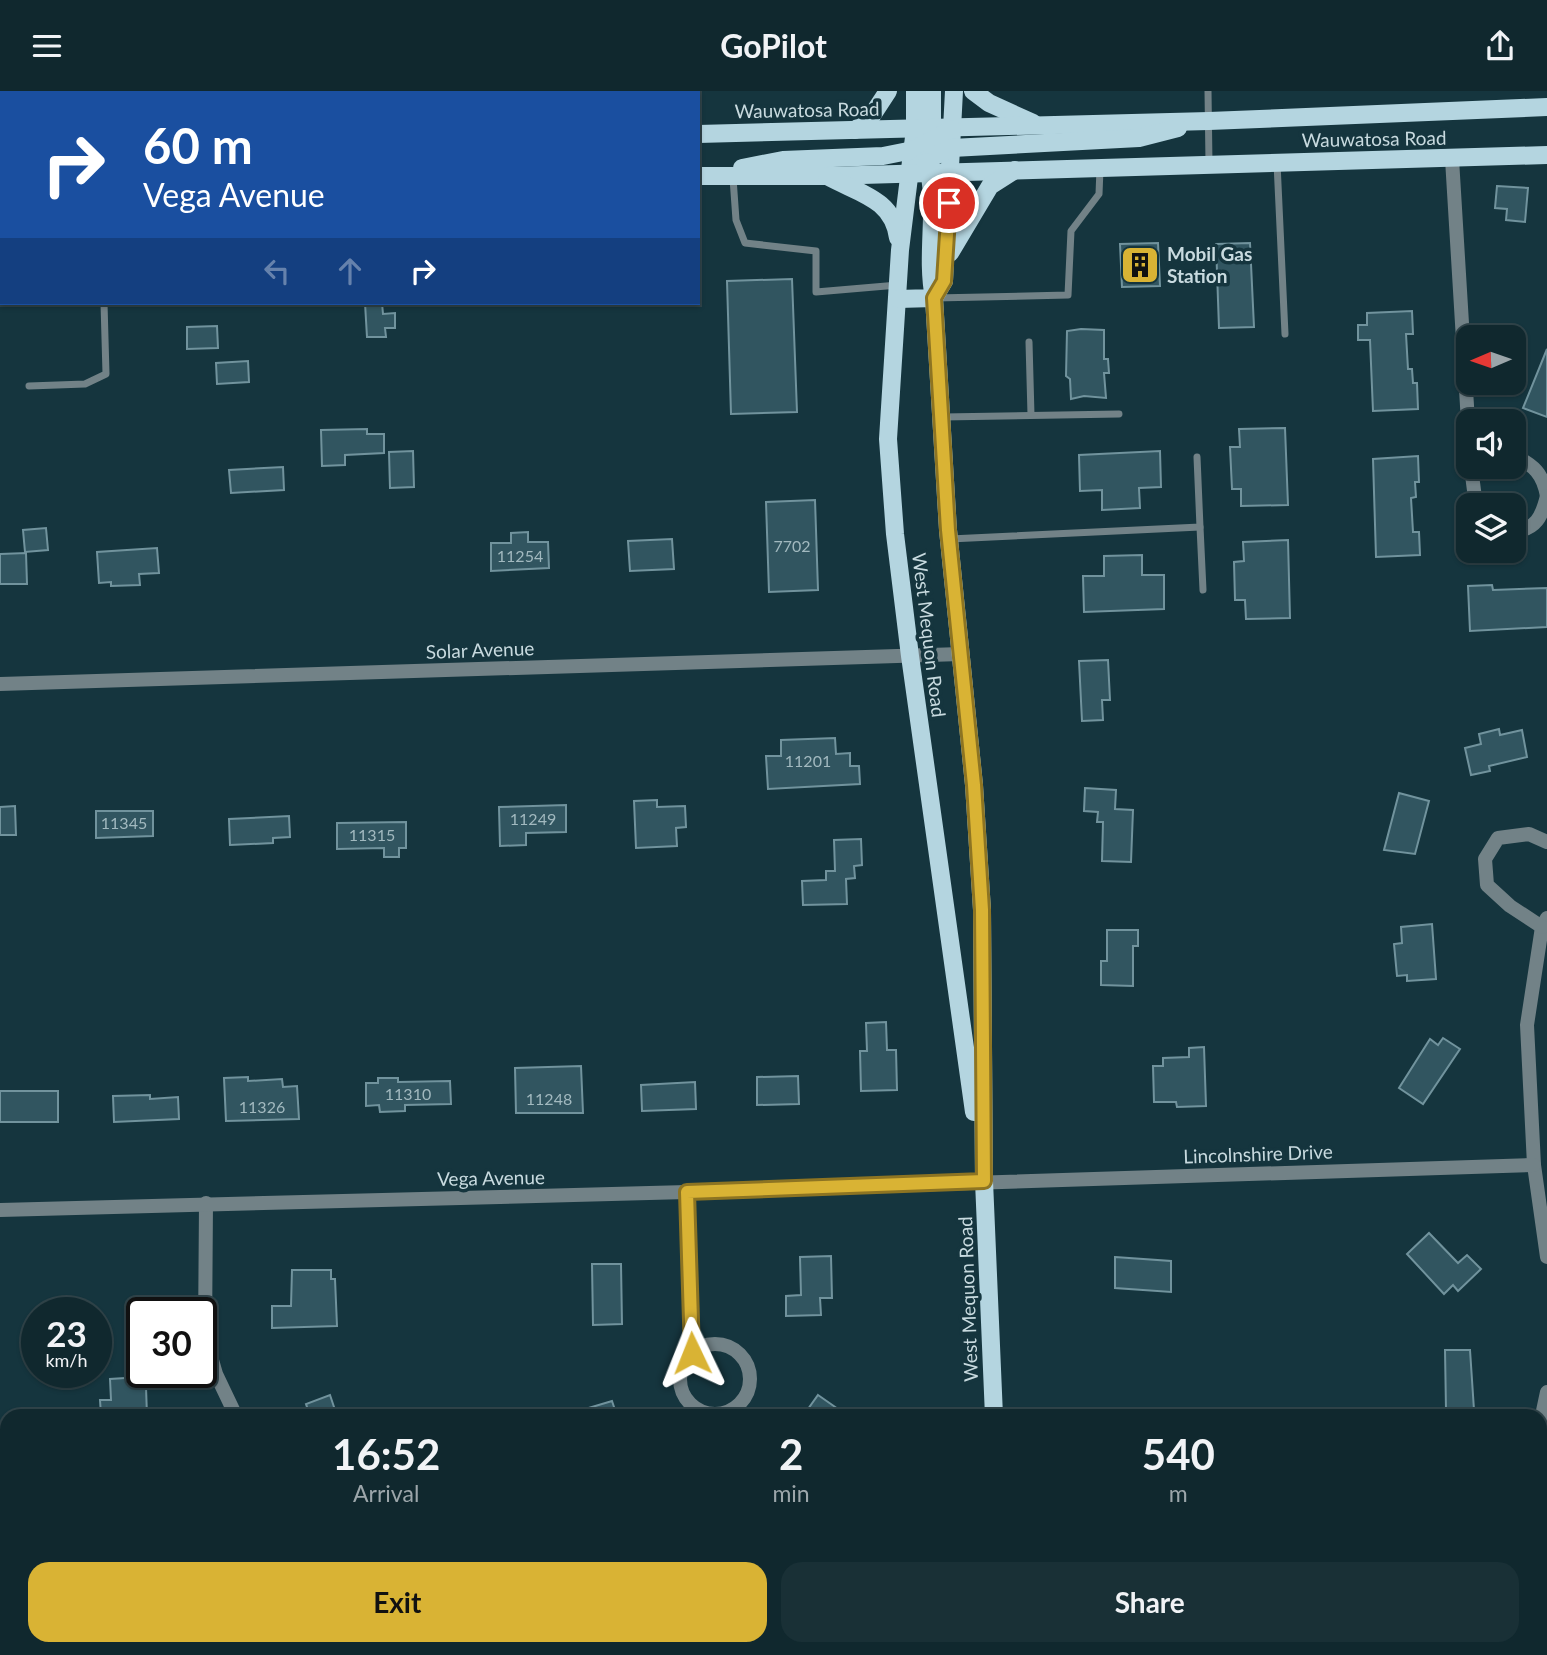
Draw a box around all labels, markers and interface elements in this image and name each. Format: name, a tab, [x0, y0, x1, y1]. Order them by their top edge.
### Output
text: GoPilot	[720, 26, 827, 65]
icon: menu	[28, 27, 66, 65]
icon: share	[1481, 27, 1519, 65]
street label: Wauwatosa Road	[734, 97, 880, 122]
text: 60 m	[143, 116, 253, 174]
icon: right	[28, 119, 119, 210]
street label: Wauwatosa Road	[1301, 126, 1447, 151]
pin	[919, 173, 979, 233]
text: Vega Avenue	[143, 175, 325, 214]
icon: arrive	[930, 184, 968, 222]
place label: Mobil Gas Station	[1167, 242, 1252, 287]
building icon: Mobil Gas Station	[1119, 244, 1161, 286]
icon: left	[258, 252, 296, 290]
icon: ahead	[331, 252, 369, 290]
icon: right	[404, 252, 442, 290]
north arrow	[1456, 325, 1526, 395]
map controls	[1456, 325, 1526, 563]
button: sound	[1456, 409, 1526, 479]
button: layers	[1456, 493, 1526, 563]
house number: 7702	[773, 536, 811, 555]
house number: 11254	[497, 546, 543, 565]
street label: West Mequon Road	[908, 551, 951, 718]
street label: Solar Avenue	[425, 636, 535, 663]
house number: 11201	[785, 751, 831, 770]
house number: 11249	[510, 809, 556, 828]
house number: 11345	[101, 813, 147, 832]
house number: 11315	[349, 825, 395, 844]
house number: 11310	[385, 1084, 431, 1103]
house number: 11248	[526, 1089, 572, 1108]
house number: 11326	[239, 1097, 285, 1116]
street label: Lincolnshire Drive	[1183, 1139, 1333, 1168]
street label: Vega Avenue	[437, 1165, 545, 1190]
street label: West Mequon Road	[953, 1216, 982, 1382]
speed limit sign: 30	[126, 1297, 217, 1388]
text: 23	[46, 1312, 87, 1354]
position arrow	[655, 1316, 729, 1390]
text: km/h	[45, 1349, 88, 1371]
text: 16:52	[332, 1429, 440, 1479]
text: 2	[779, 1429, 803, 1479]
text: 540	[1142, 1429, 1215, 1479]
text: Arrival	[353, 1479, 419, 1507]
text: min	[772, 1479, 810, 1507]
text: m	[1169, 1479, 1188, 1507]
button: Exit	[28, 1562, 767, 1642]
button: Share	[781, 1562, 1519, 1642]

